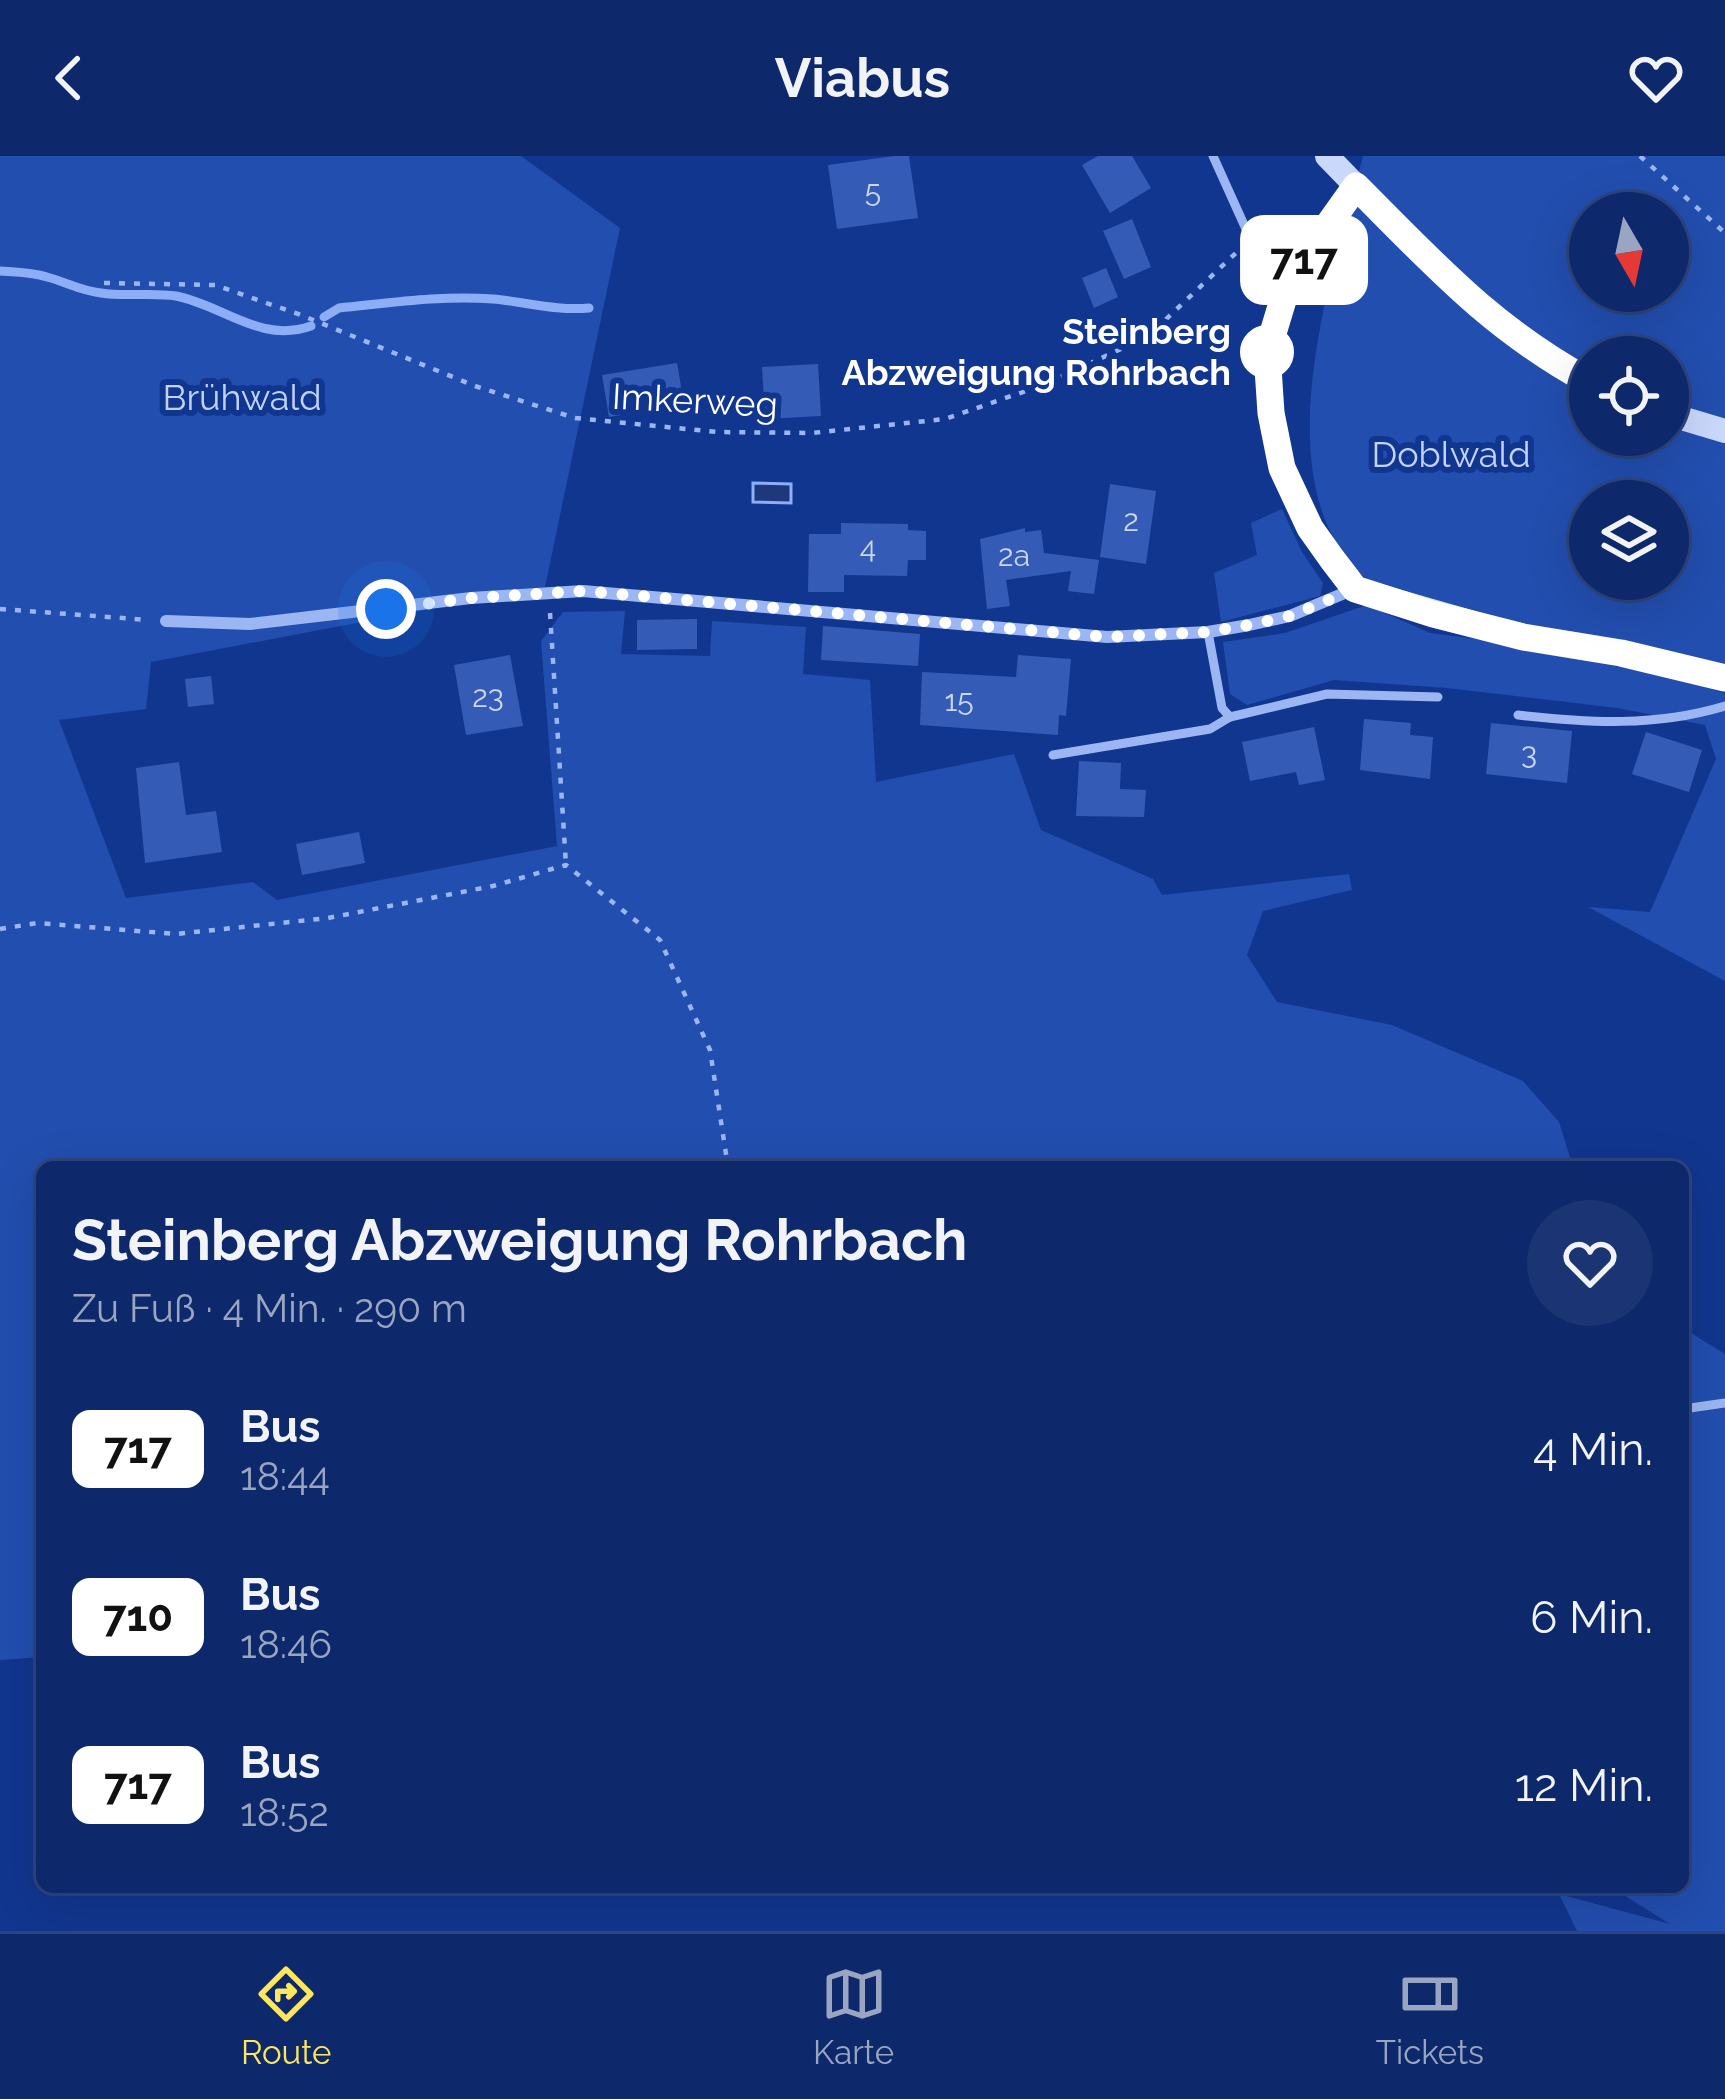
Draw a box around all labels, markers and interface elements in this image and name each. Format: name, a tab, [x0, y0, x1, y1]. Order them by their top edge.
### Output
icon: back	[36, 45, 102, 111]
icon: heart	[1623, 45, 1689, 111]
text: Viabus	[775, 46, 950, 110]
house number: 5	[865, 174, 881, 209]
north arrow	[1569, 192, 1689, 312]
map controls	[1569, 192, 1689, 600]
line badge: 717	[1235, 221, 1373, 299]
text: 717	[1270, 235, 1338, 284]
place label: Steinberg Abzweigung Rohrbach	[842, 310, 1231, 393]
marker: Steinberg Abzweigung Rohrbach	[1242, 327, 1292, 377]
button: locate	[1569, 336, 1689, 456]
street label: Imkerweg	[611, 375, 779, 425]
park label: Brühwald	[162, 376, 322, 418]
park label: Doblwald	[1371, 433, 1531, 475]
button: layers	[1569, 480, 1689, 600]
house number: 2	[1123, 503, 1139, 538]
house number: 4	[860, 530, 876, 565]
house number: 2a	[998, 538, 1030, 573]
your location	[356, 579, 416, 639]
house number: 23	[472, 679, 504, 714]
house number: 15	[944, 683, 974, 718]
house number: 3	[1521, 736, 1537, 771]
button: heart	[1527, 1200, 1653, 1326]
text: Steinberg Abzweigung Rohrbach	[72, 1206, 968, 1273]
text: Zu Fuß · 4 Min. · 290 m	[72, 1285, 467, 1331]
text: Bus	[240, 1400, 321, 1453]
text: 4 Min.	[1533, 1423, 1653, 1476]
text: 717	[104, 1424, 172, 1473]
text: 18:44	[240, 1453, 330, 1499]
text: Bus	[240, 1568, 321, 1621]
text: 6 Min.	[1530, 1591, 1653, 1644]
text: 710	[103, 1592, 173, 1641]
text: 18:46	[240, 1621, 332, 1667]
text: Bus	[240, 1736, 321, 1789]
text: 12 Min.	[1515, 1759, 1653, 1812]
text: 717	[104, 1760, 172, 1809]
text: 18:52	[240, 1789, 329, 1835]
tab: Route	[241, 1961, 331, 2072]
tab: Karte	[813, 1961, 894, 2072]
tab: Tickets	[1376, 1961, 1484, 2072]

